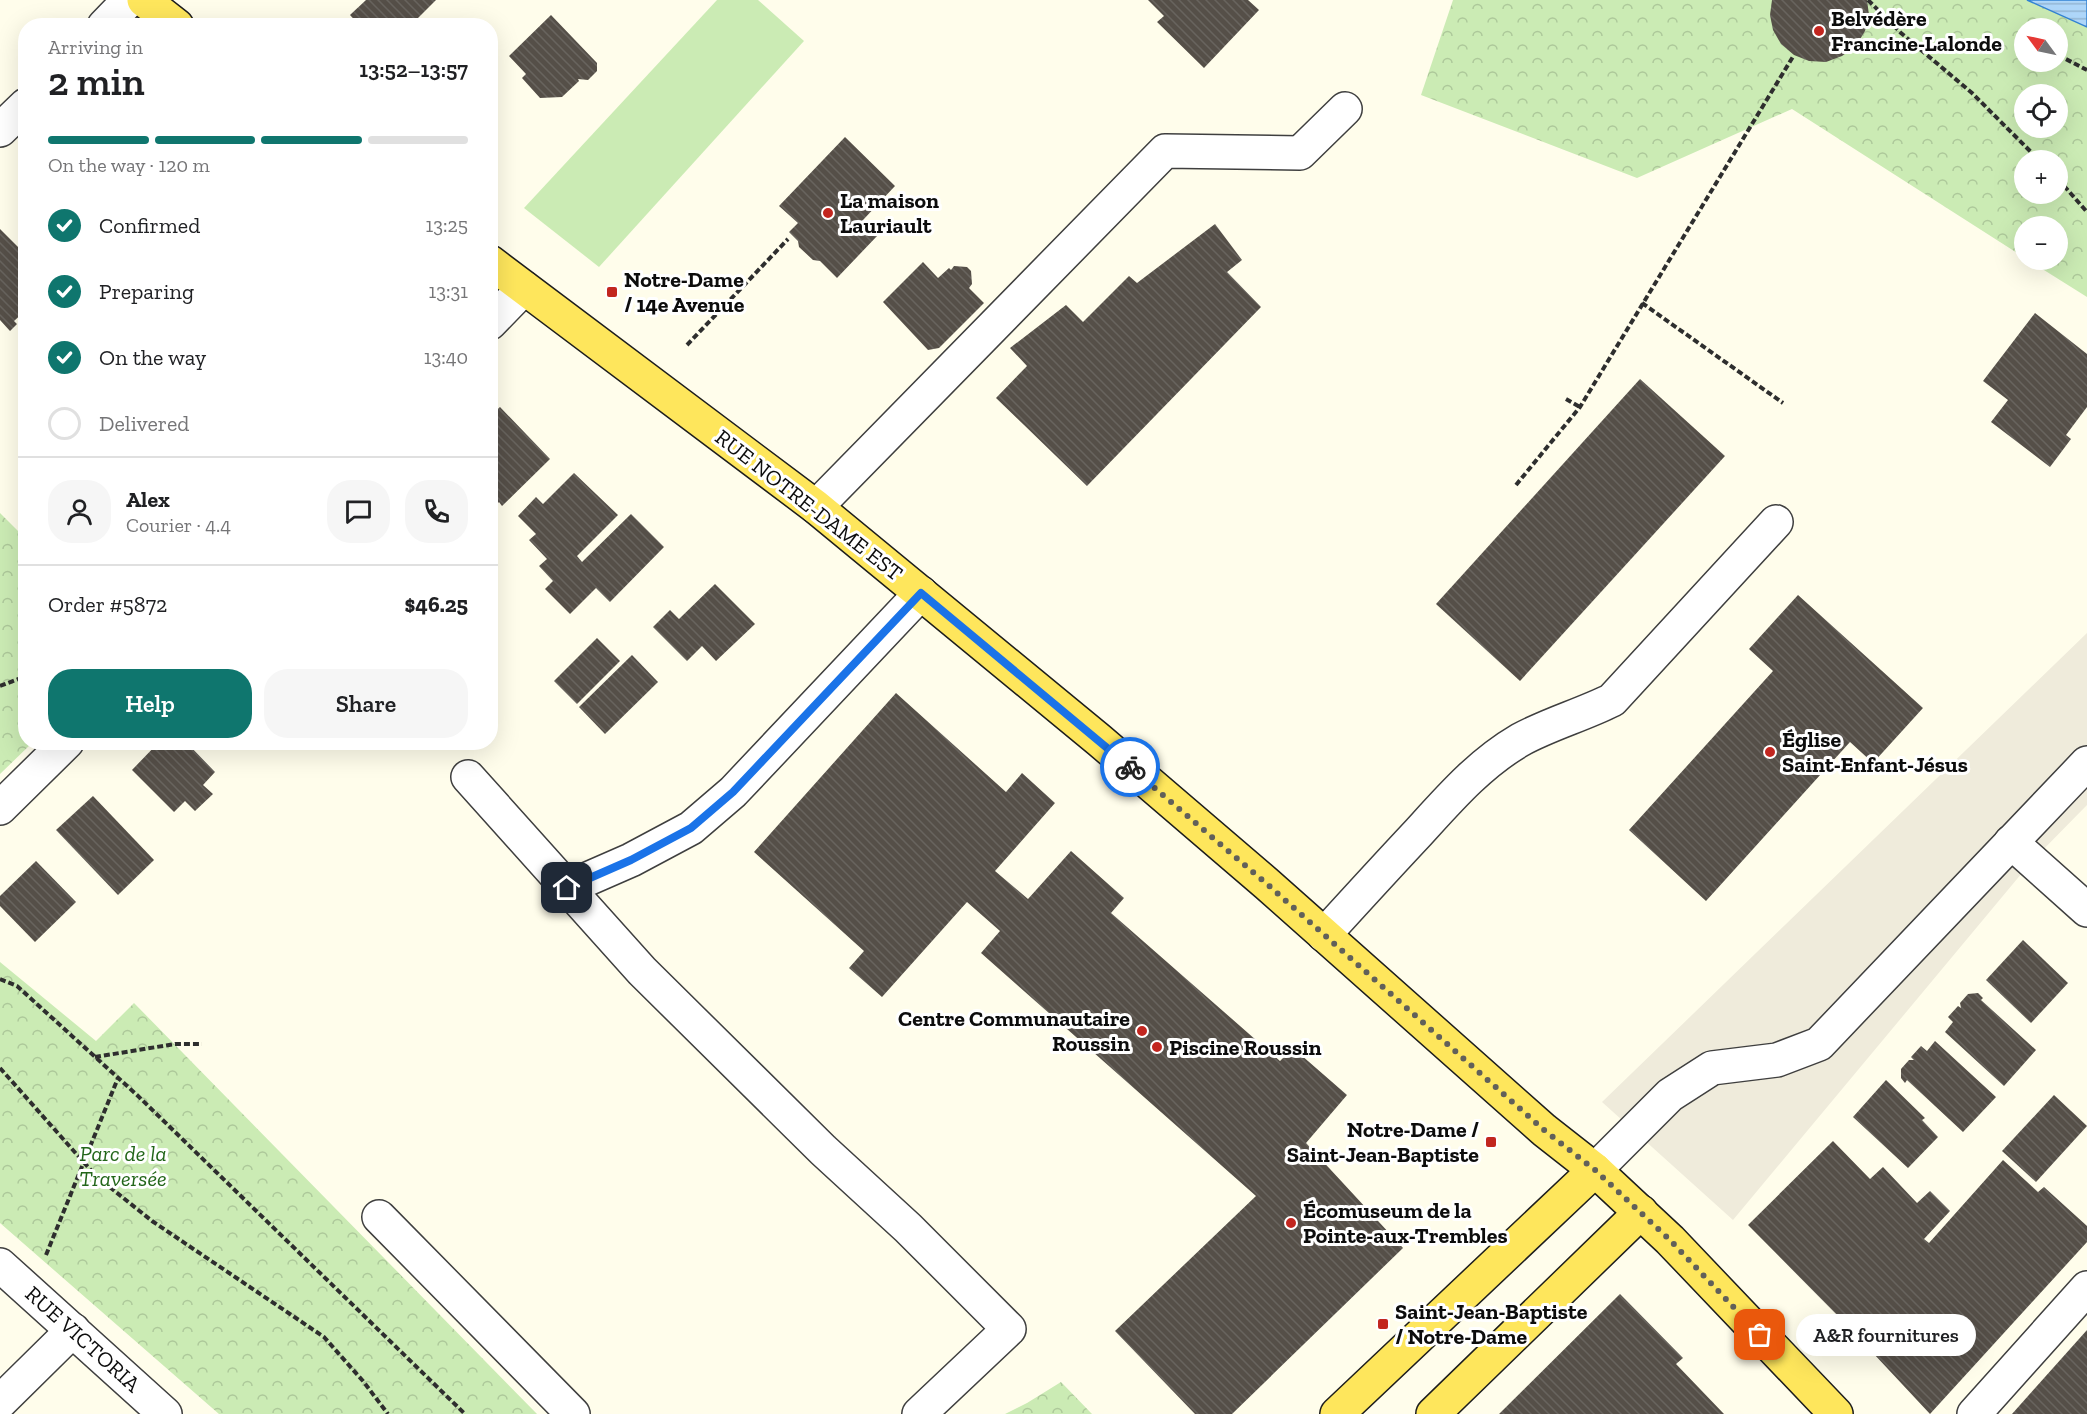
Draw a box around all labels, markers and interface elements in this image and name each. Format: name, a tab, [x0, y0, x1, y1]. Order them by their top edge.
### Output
place label: Belvédère Francine-Lalonde	[1831, 5, 2002, 57]
north arrow	[2014, 18, 2068, 72]
map controls	[2014, 18, 2068, 270]
marker: Belvédère Francine-Lalonde	[1812, 24, 1826, 38]
text: Arriving in	[48, 35, 143, 59]
text: 13:52–13:57	[359, 56, 468, 83]
text: 2 min	[48, 58, 145, 105]
button: locate	[2014, 84, 2068, 138]
button: +	[2014, 150, 2068, 204]
text: On the way · 120 m	[48, 153, 210, 177]
place label: La maison Lauriault	[840, 187, 939, 239]
marker: La maison Lauriault	[821, 206, 835, 220]
icon: check	[48, 209, 81, 242]
text: Confirmed	[99, 212, 200, 239]
text: 13:25	[426, 213, 468, 237]
button: −	[2014, 216, 2068, 270]
place label: Notre-Dame / 14e Avenue	[624, 266, 745, 318]
icon: check	[48, 275, 81, 308]
text: Preparing	[99, 278, 194, 305]
text: 13:31	[429, 279, 468, 303]
marker: Notre-Dame / 14e Avenue	[605, 285, 619, 299]
icon: check	[48, 341, 81, 374]
text: On the way	[99, 344, 206, 371]
text: 13:40	[424, 345, 468, 369]
text: Delivered	[99, 410, 189, 437]
street label: RUE NOTRE-DAME EST	[710, 423, 909, 587]
button: person	[48, 480, 111, 543]
button: chat	[327, 480, 390, 543]
button: phone	[405, 480, 468, 543]
text: Alex	[126, 486, 170, 513]
text: Courier · 4.4	[126, 513, 231, 537]
text: Order #5872	[48, 591, 167, 618]
text: $46.25	[405, 591, 468, 618]
button: Help	[48, 669, 252, 738]
button: Share	[264, 669, 468, 738]
place label: Église Saint-Enfant-Jésus	[1782, 726, 1968, 778]
courier	[1100, 737, 1160, 797]
marker: Église Saint-Enfant-Jésus	[1763, 745, 1777, 759]
icon: bike	[1114, 751, 1147, 784]
pin	[541, 862, 592, 913]
icon: home	[550, 871, 583, 904]
place label: Centre Communautaire Roussin	[898, 1005, 1130, 1057]
marker: Centre Communautaire Roussin	[1135, 1024, 1149, 1038]
place label: Piscine Roussin	[1169, 1034, 1322, 1061]
marker: Piscine Roussin	[1150, 1040, 1164, 1054]
place label: Notre-Dame / Saint-Jean-Baptiste	[1287, 1116, 1479, 1168]
marker: Notre-Dame / Saint-Jean-Baptiste	[1484, 1135, 1498, 1149]
park label: Parc de la Traversée	[79, 1140, 167, 1192]
place label: Écomuseum de la Pointe-aux-Trembles	[1303, 1197, 1508, 1249]
marker: Écomuseum de la Pointe-aux-Trembles	[1284, 1216, 1298, 1230]
street label: RUE VICTORIA	[20, 1280, 147, 1398]
place label: Saint-Jean-Baptiste / Notre-Dame	[1395, 1298, 1588, 1350]
pin	[1734, 1309, 1785, 1360]
callout: A&R fournitures	[1796, 1314, 1976, 1356]
marker: Saint-Jean-Baptiste / Notre-Dame	[1376, 1317, 1390, 1331]
icon: bag	[1743, 1318, 1776, 1351]
text: A&R fournitures	[1813, 1323, 1959, 1347]

